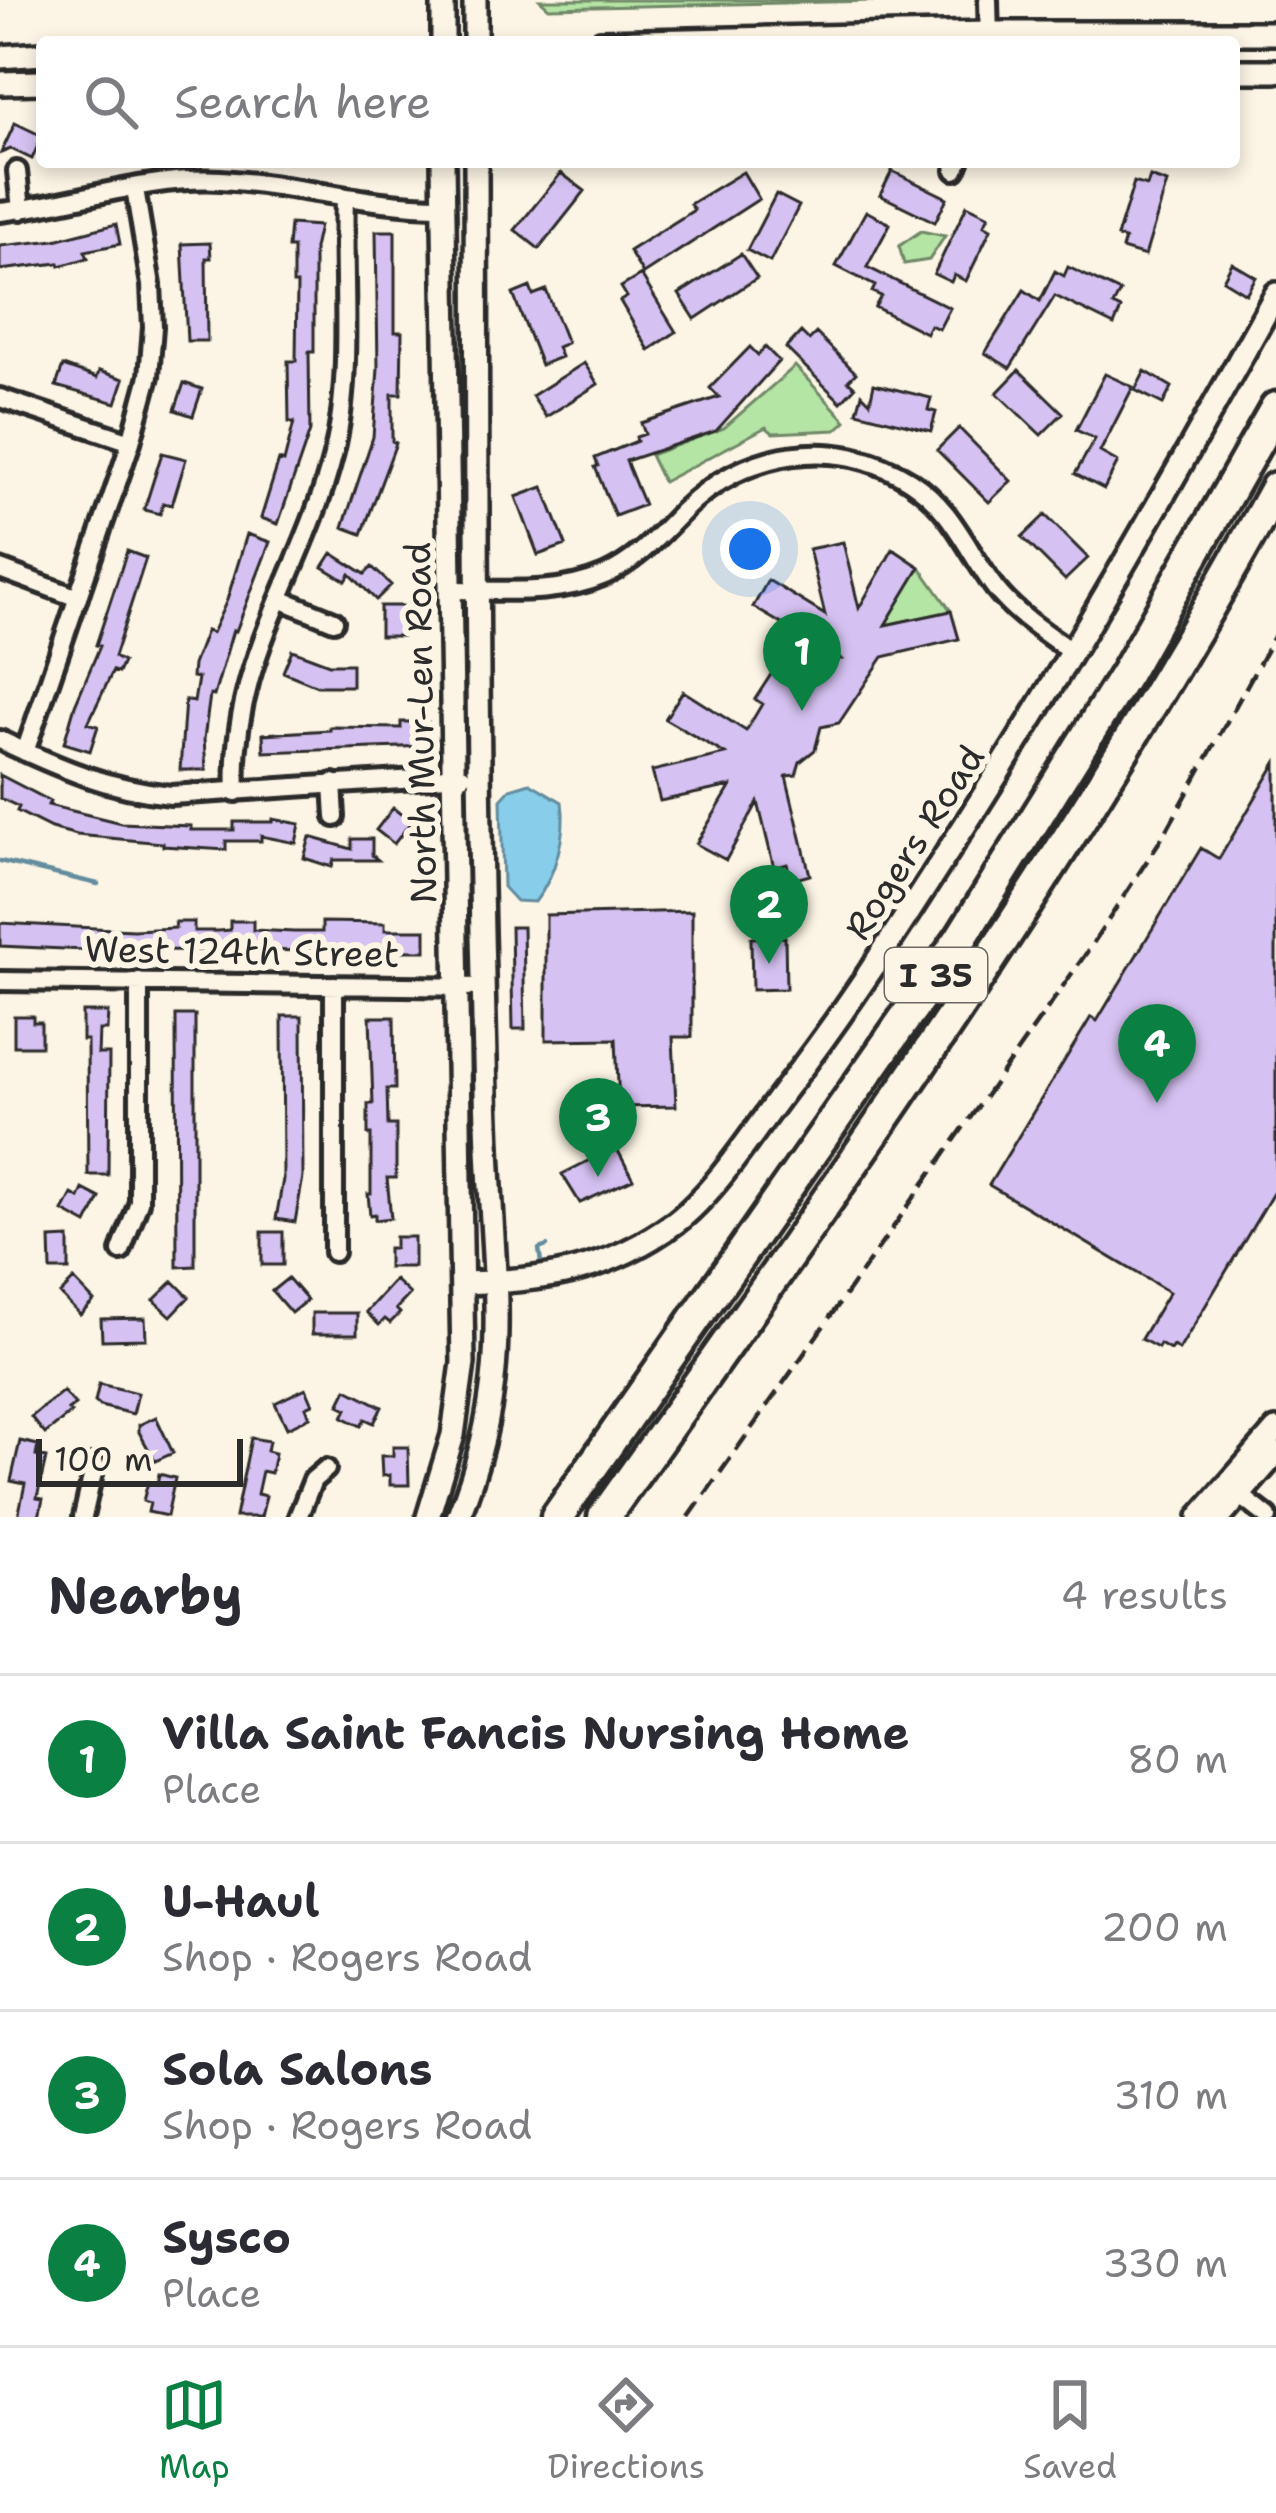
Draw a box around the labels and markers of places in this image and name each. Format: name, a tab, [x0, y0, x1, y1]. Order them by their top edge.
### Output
pin: 1	[763, 612, 841, 711]
pin: 2	[730, 865, 808, 964]
pin: 4	[1118, 1004, 1196, 1103]
pin: 3	[559, 1078, 637, 1177]

